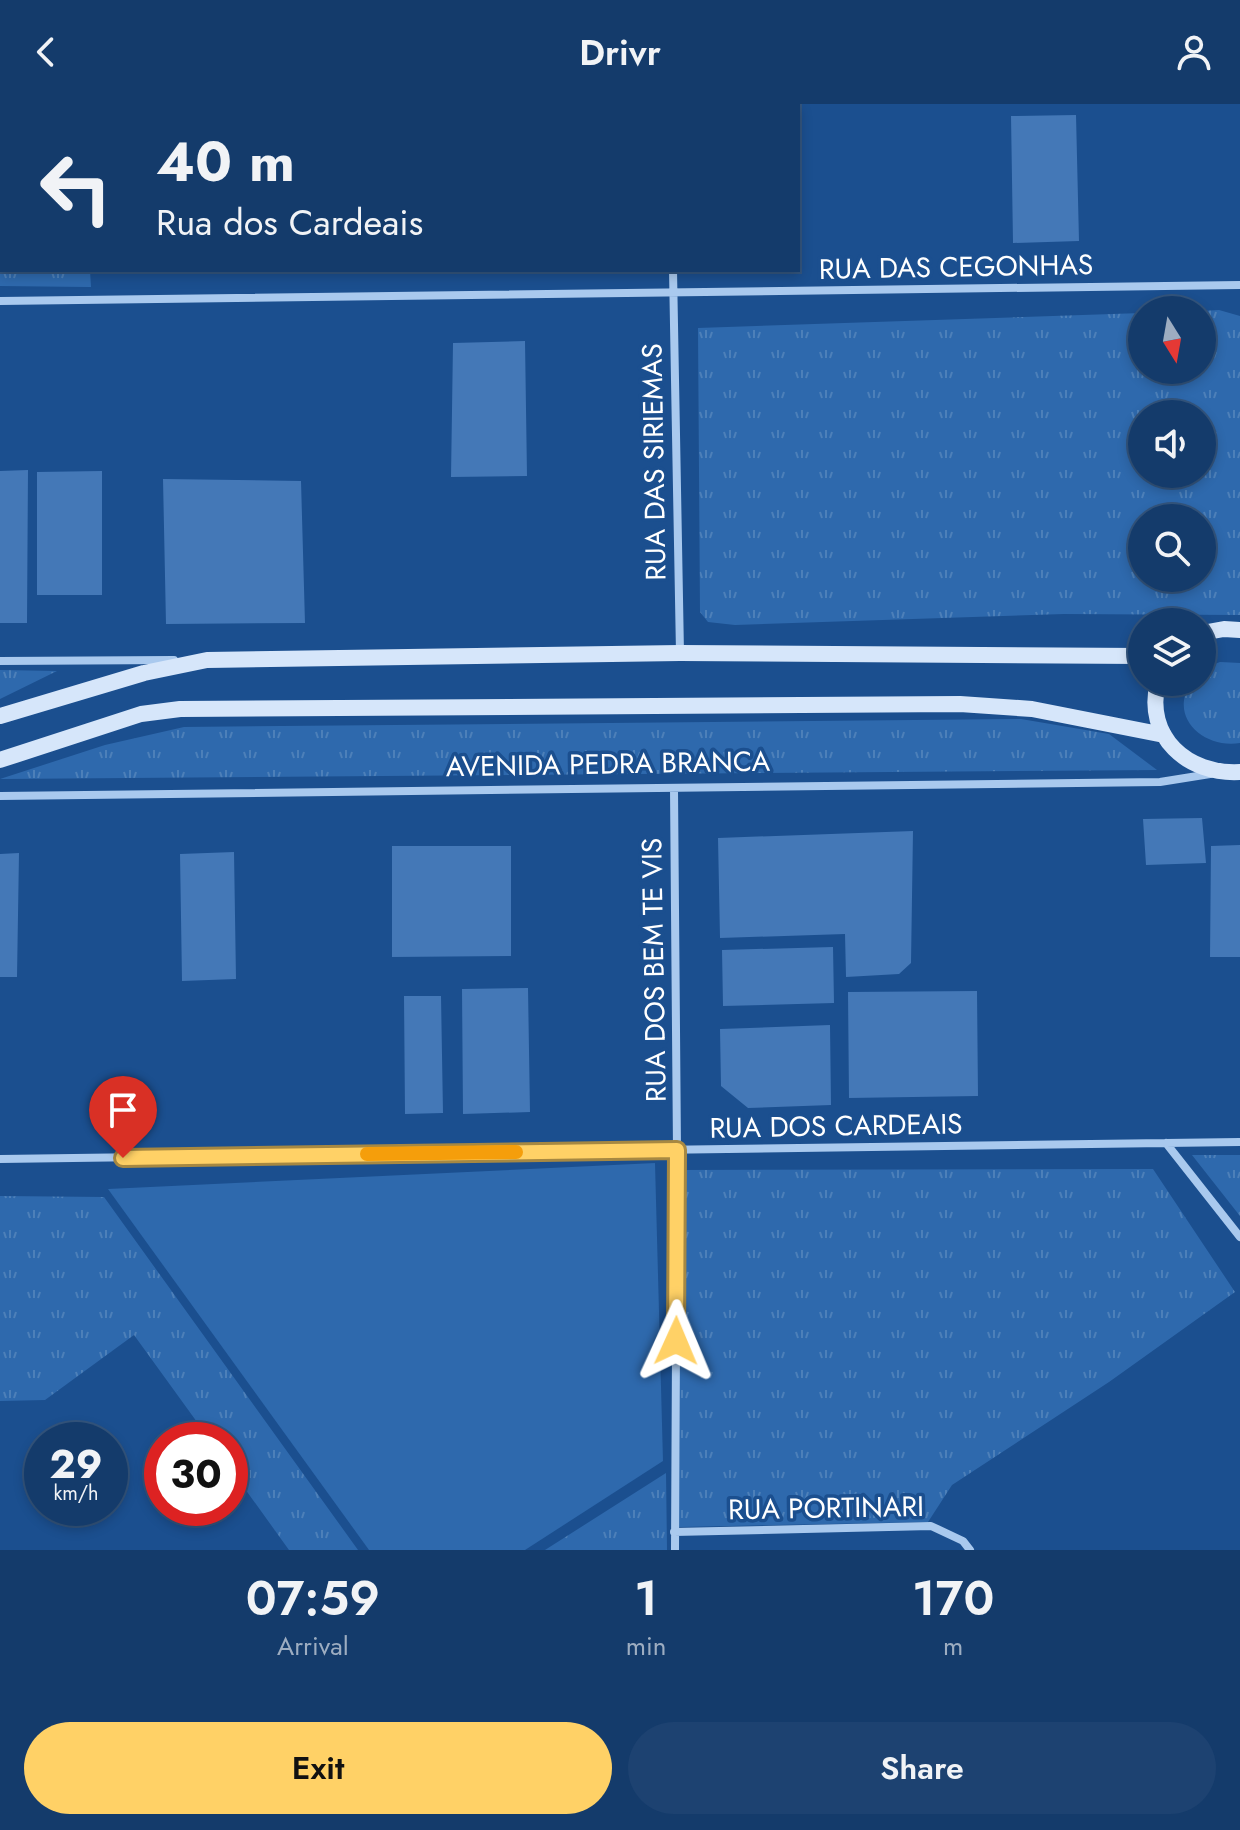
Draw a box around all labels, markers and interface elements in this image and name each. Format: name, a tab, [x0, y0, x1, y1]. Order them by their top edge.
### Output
text: Drivr	[579, 26, 661, 78]
icon: back	[24, 30, 68, 74]
icon: person	[1172, 30, 1216, 74]
text: 40 m	[156, 121, 295, 202]
icon: left	[24, 136, 128, 240]
text: Rua dos Cardeais	[156, 196, 423, 248]
street label: RUA DAS CEGONHAS	[818, 244, 1094, 290]
north arrow	[1128, 296, 1216, 384]
map controls	[1128, 296, 1216, 696]
street label: RUA DAS SIRIEMAS	[631, 343, 677, 581]
button: sound	[1128, 400, 1216, 488]
button: search	[1128, 504, 1216, 592]
button: layers	[1128, 608, 1216, 696]
street label: AVENIDA PEDRA BRANCA	[446, 741, 771, 787]
street label: RUA DOS BEM TE VIS	[631, 837, 677, 1103]
pin	[89, 1076, 157, 1158]
icon: arrive	[101, 1088, 145, 1132]
street label: RUA DOS CARDEAIS	[709, 1103, 963, 1149]
position arrow	[634, 1299, 718, 1383]
speed limit sign: 30	[144, 1422, 248, 1526]
text: 29	[50, 1435, 103, 1493]
text: km/h	[53, 1479, 99, 1508]
street label: RUA PORTINARI	[728, 1486, 924, 1530]
text: 07:59	[246, 1564, 380, 1633]
text: 1	[634, 1564, 658, 1633]
text: 170	[912, 1564, 994, 1633]
text: Arrival	[277, 1627, 349, 1665]
text: min	[626, 1627, 666, 1665]
text: m	[943, 1627, 963, 1665]
button: Exit	[24, 1722, 612, 1814]
button: Share	[628, 1722, 1216, 1814]

